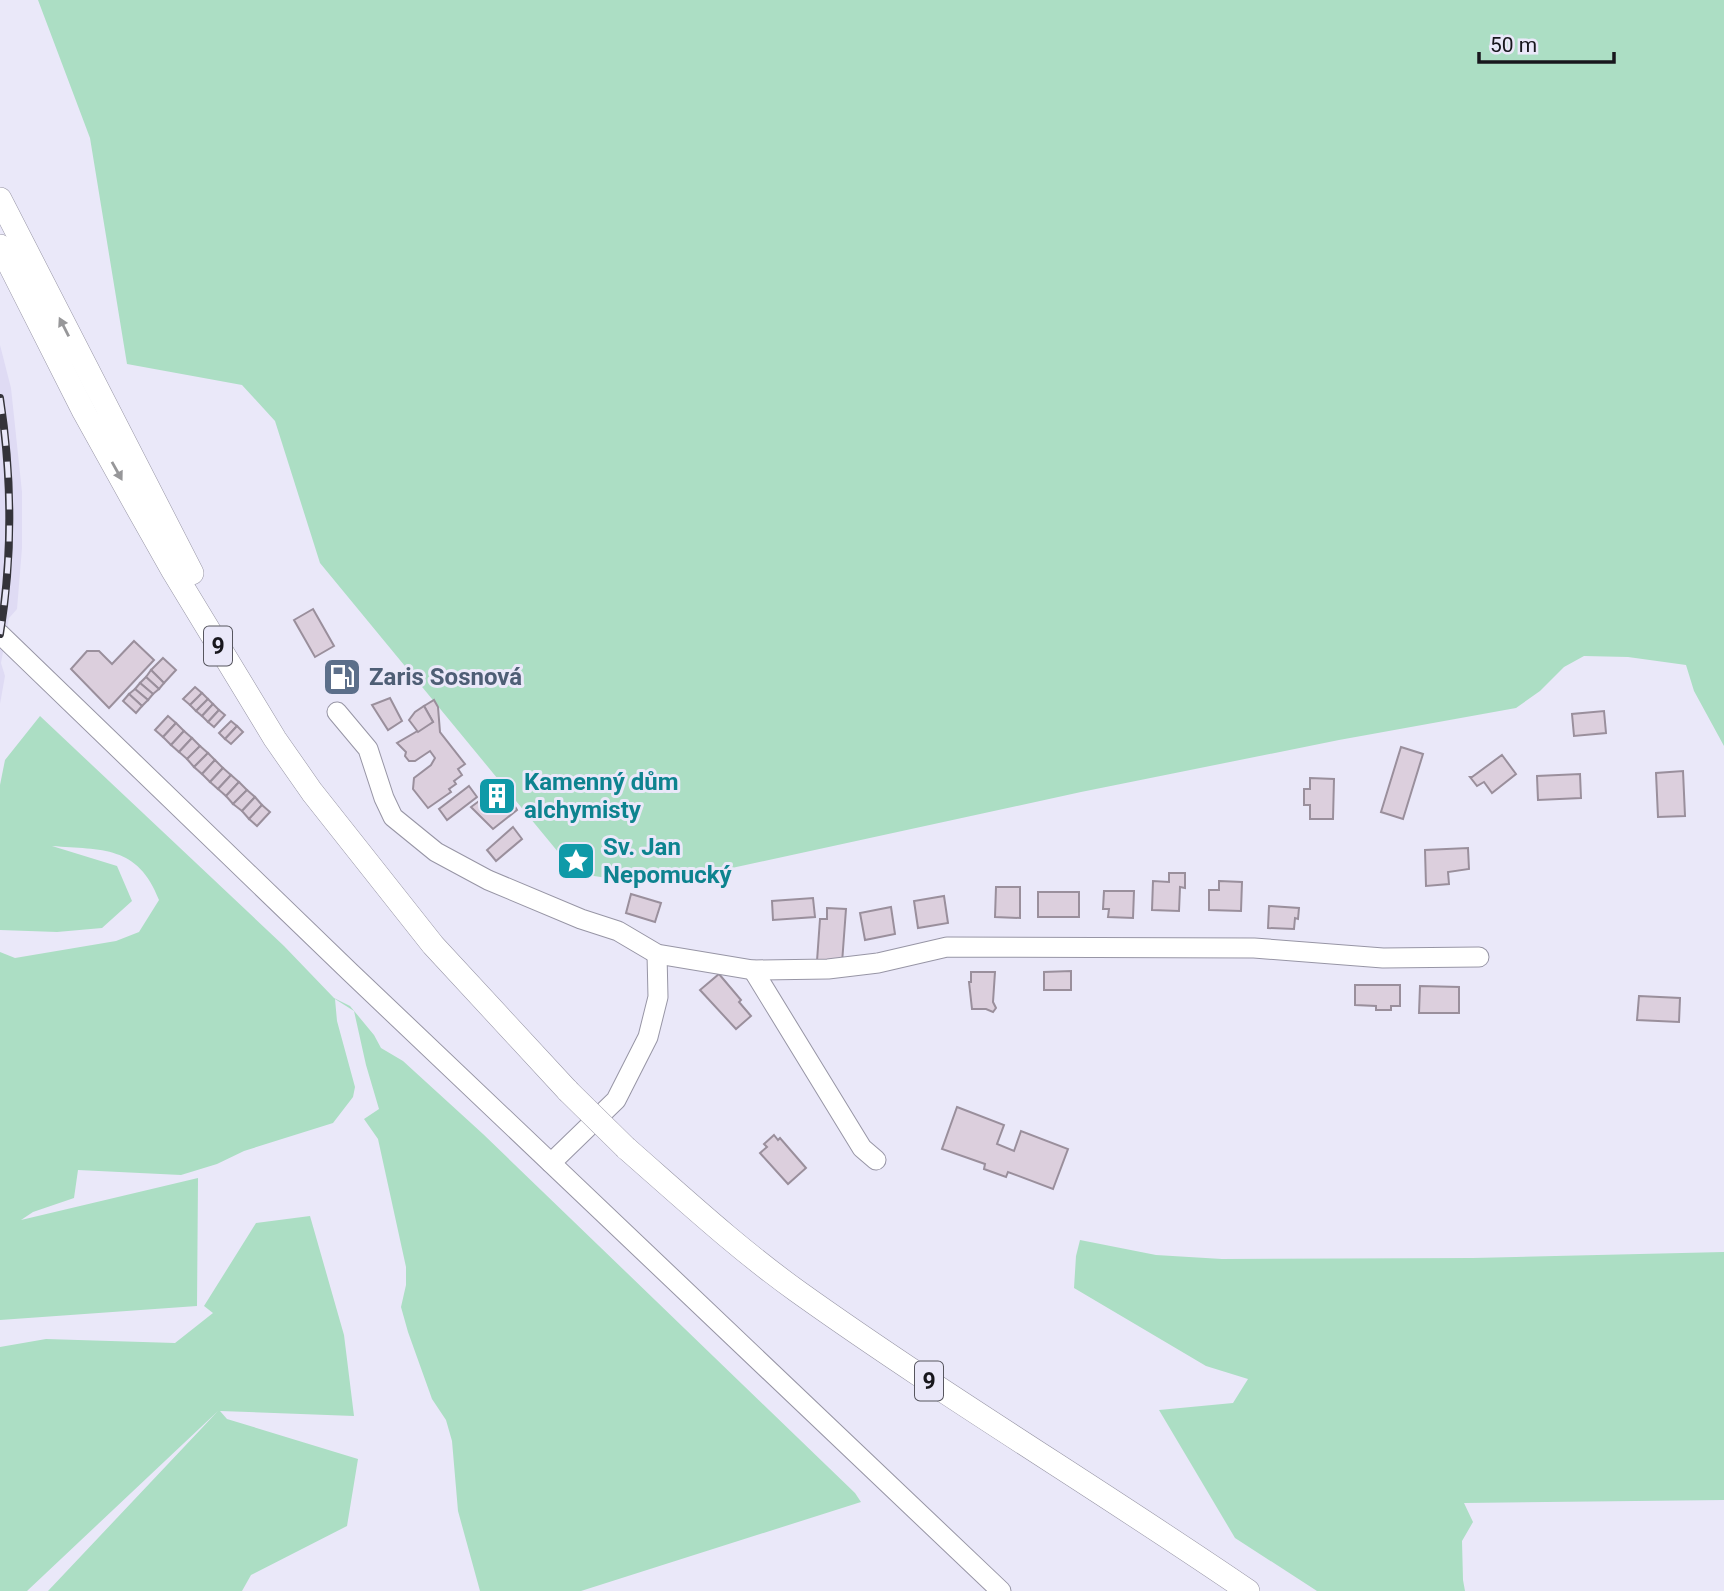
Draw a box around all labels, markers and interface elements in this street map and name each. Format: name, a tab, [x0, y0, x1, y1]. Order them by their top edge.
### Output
scale bar	[1479, 21, 1614, 65]
text: 50 m	[1490, 33, 1537, 57]
one-way arrow	[59, 317, 70, 337]
one-way arrow	[111, 462, 123, 481]
road number: 9	[204, 626, 232, 666]
fuel station icon: Zaris Sosnová	[321, 656, 363, 698]
place label: Zaris Sosnová	[369, 663, 522, 691]
place label: Kamenný dům alchymisty	[524, 768, 679, 824]
building icon: Kamenný dům alchymisty	[476, 775, 518, 817]
place label: Sv. Jan Nepomucký	[603, 833, 732, 889]
place icon: Sv. Jan Nepomucký	[555, 840, 597, 882]
road number: 9	[915, 1362, 943, 1400]

